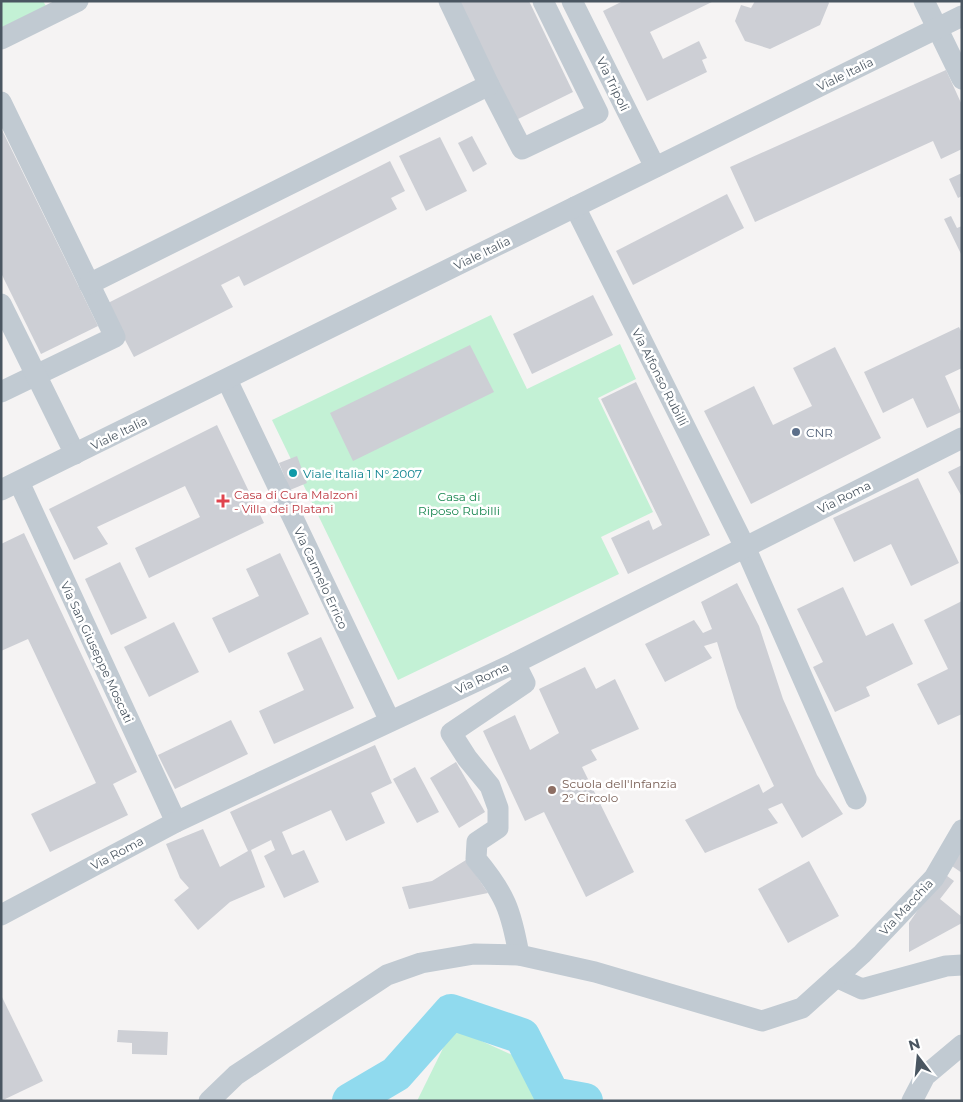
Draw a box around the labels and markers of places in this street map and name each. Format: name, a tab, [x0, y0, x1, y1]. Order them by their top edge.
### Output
place label: CNR	[806, 425, 833, 440]
marker: CNR	[790, 426, 802, 438]
place label: Viale Italia 1 N° 2007	[303, 466, 422, 481]
marker: Viale Italia 1 N° 2007	[287, 467, 299, 479]
place label: Casa di Cura Malzoni - Villa dei Platani	[234, 487, 358, 516]
marker: Casa di Cura Malzoni - Villa dei Platani	[216, 494, 230, 508]
place label: Scuola dell'Infanzia 2° Circolo	[562, 776, 677, 805]
marker: Scuola dell'Infanzia 2° Circolo	[546, 784, 558, 796]

